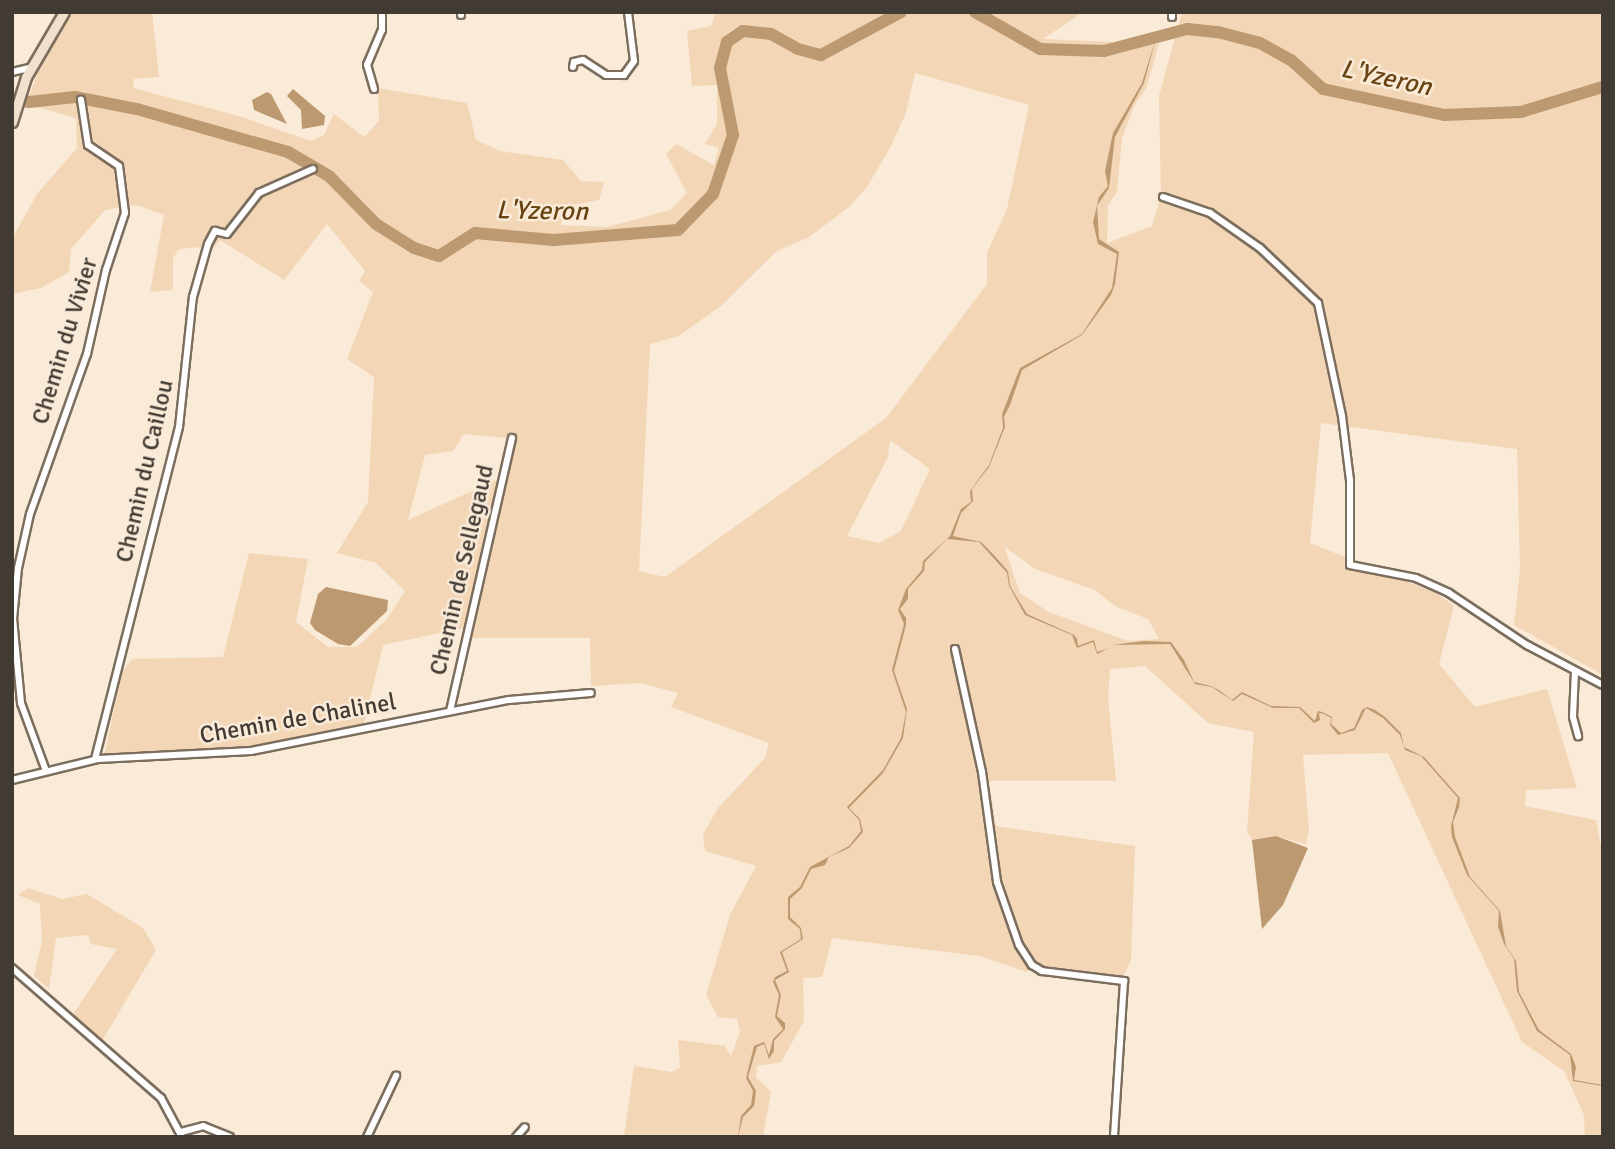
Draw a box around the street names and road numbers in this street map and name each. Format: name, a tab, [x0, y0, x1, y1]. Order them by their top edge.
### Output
street label: Chemin du Vivier	[26, 254, 104, 428]
street label: Chemin du Caillou	[110, 377, 180, 565]
street label: Chemin de Sellegaud	[424, 462, 500, 678]
street label: Chemin de Chalinel	[198, 688, 398, 750]

